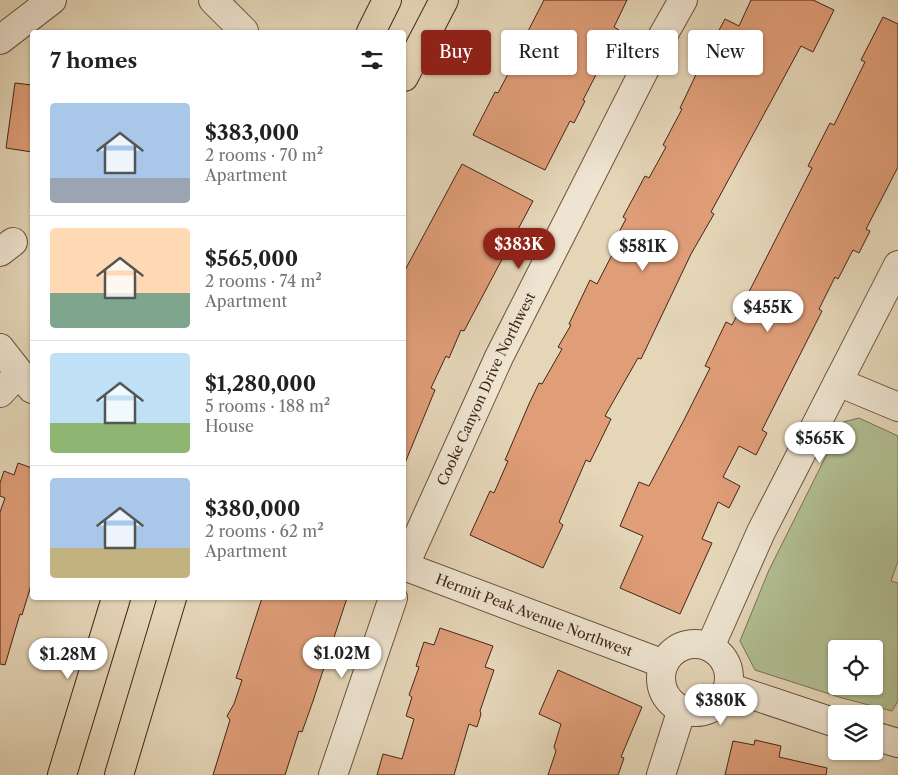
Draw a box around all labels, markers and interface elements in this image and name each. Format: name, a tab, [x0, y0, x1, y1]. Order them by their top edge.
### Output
chip: Buy	[421, 30, 491, 75]
chip: Rent	[501, 30, 577, 75]
chip: Filters	[587, 30, 678, 75]
chip: New	[688, 30, 763, 75]
icon: filters	[358, 46, 386, 74]
text: 7 homes	[50, 48, 137, 73]
text: $383,000	[205, 120, 299, 145]
icon: home	[90, 123, 150, 183]
text: 2 rooms · 70 m²	[205, 145, 323, 165]
text: Apartment	[205, 165, 287, 185]
pin: $383K	[484, 228, 554, 270]
pin: $581K	[608, 230, 678, 272]
text: $383K	[494, 234, 544, 254]
text: $581K	[619, 236, 667, 256]
text: $565,000	[205, 246, 298, 271]
icon: home	[90, 248, 150, 308]
text: 2 rooms · 74 m²	[205, 271, 322, 291]
street label: Cooke Canyon Drive Northwest	[433, 289, 539, 488]
pin: $455K	[733, 290, 803, 333]
text: Apartment	[205, 291, 287, 311]
text: $455K	[744, 297, 792, 317]
text: $1,280,000	[205, 371, 316, 396]
icon: home	[90, 373, 150, 433]
text: 5 rooms · 188 m²	[205, 396, 330, 416]
text: House	[205, 416, 254, 436]
pin: $565K	[785, 422, 855, 464]
text: $565K	[796, 428, 844, 448]
text: $380,000	[205, 496, 300, 521]
icon: home	[90, 498, 150, 558]
text: 2 rooms · 62 m²	[205, 521, 324, 541]
text: Apartment	[205, 541, 287, 561]
street label: Hermit Peak Avenue Northwest	[433, 570, 635, 660]
pin: $1.02M	[301, 636, 383, 679]
pin: $1.28M	[27, 638, 109, 680]
map controls	[828, 640, 883, 760]
button: locate	[828, 640, 883, 695]
text: $1.02M	[313, 643, 371, 663]
text: $1.28M	[40, 644, 96, 664]
pin: $380K	[686, 684, 756, 726]
text: $380K	[696, 690, 746, 710]
button: layers	[828, 705, 883, 760]

